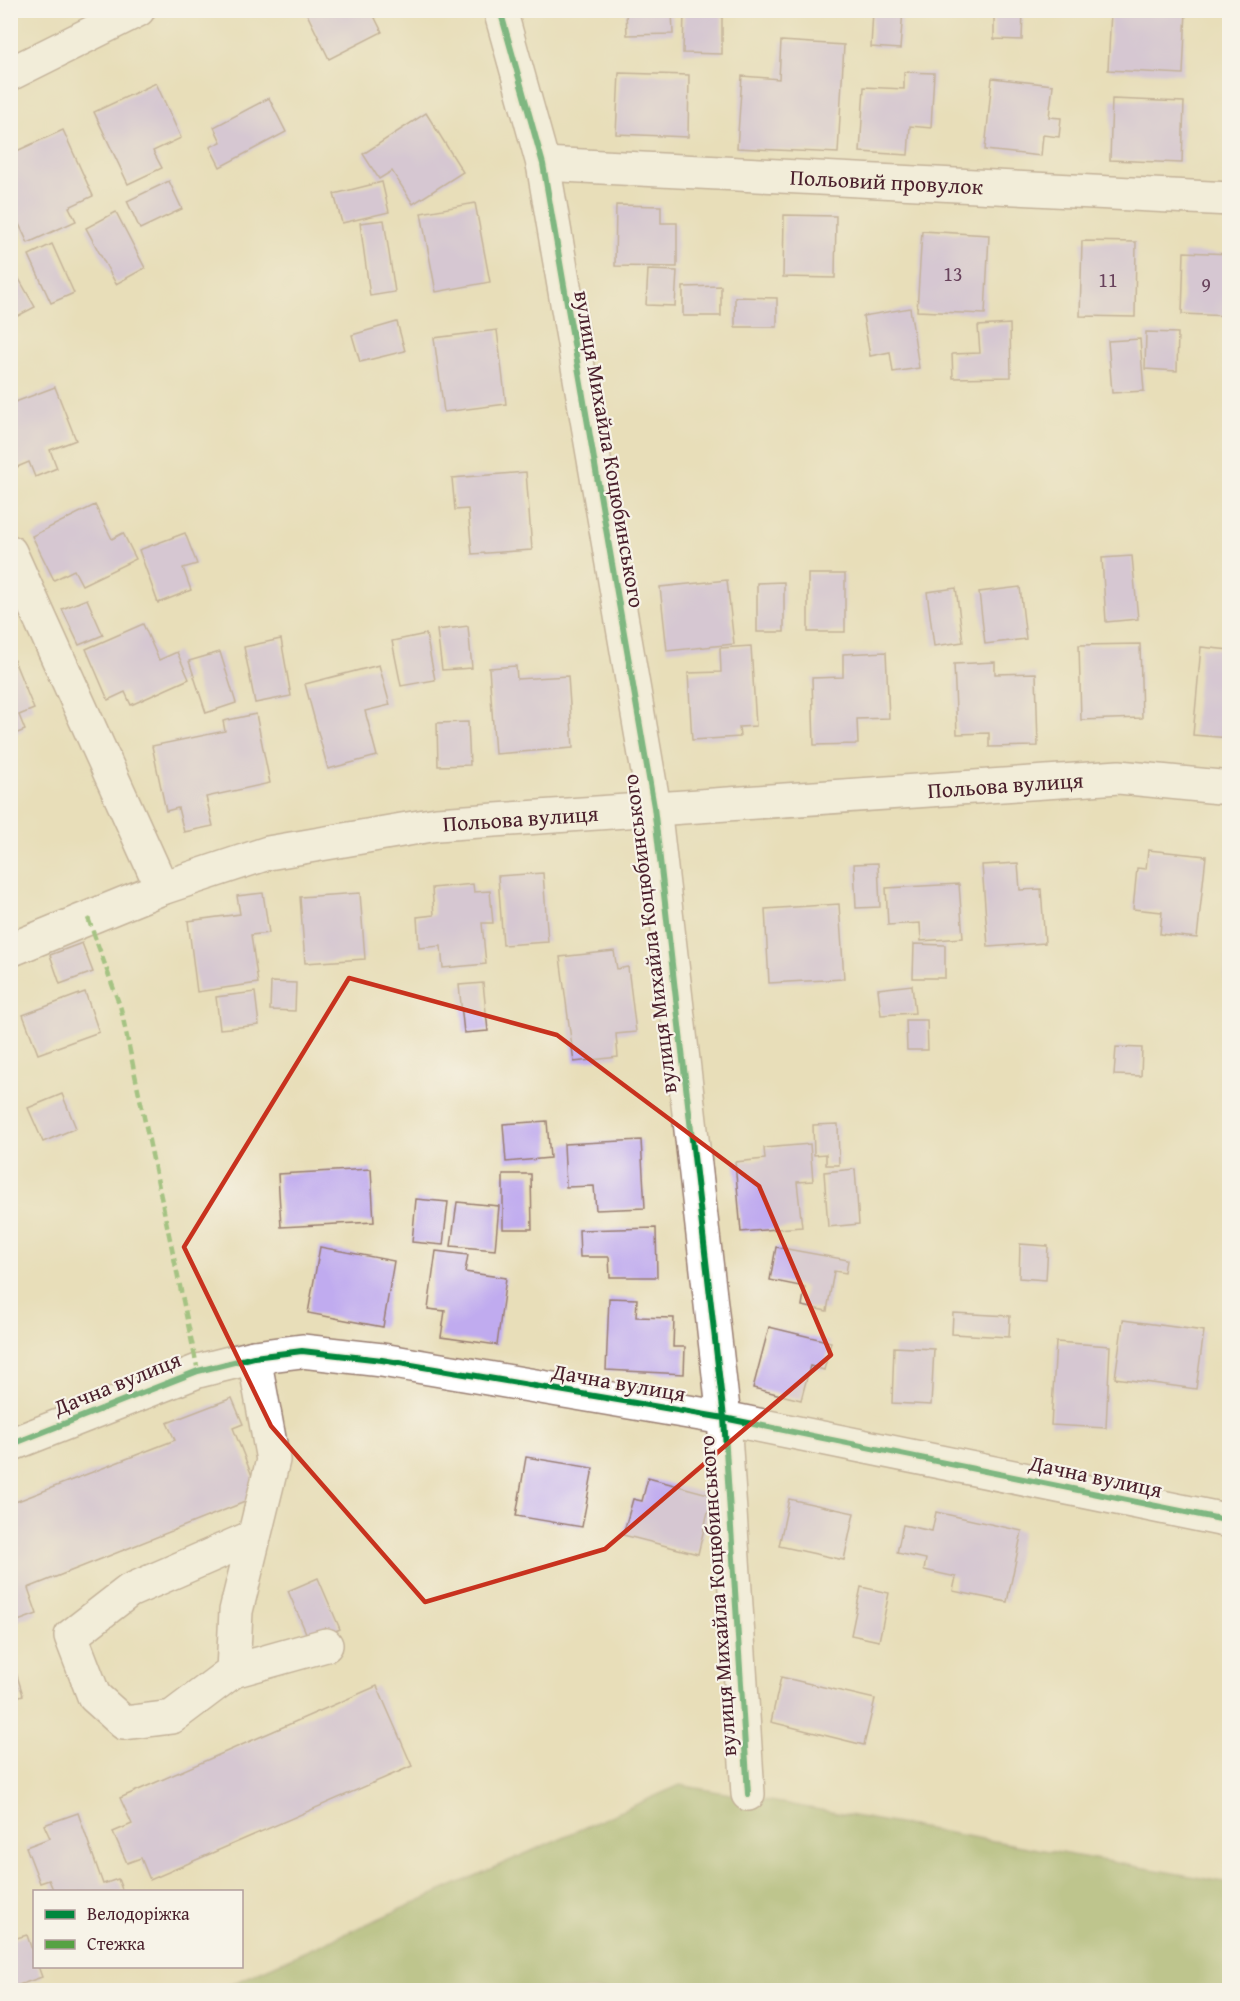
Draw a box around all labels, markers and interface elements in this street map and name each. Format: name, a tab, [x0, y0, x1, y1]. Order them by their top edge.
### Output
street label: Польовий провулок	[789, 161, 984, 202]
house number: 13	[943, 259, 963, 288]
house number: 11	[1098, 265, 1118, 294]
house number: 9	[1201, 270, 1211, 299]
street label: вулиця Михайла Коцюбинського	[566, 288, 654, 610]
street label: Польова вулиця	[926, 764, 1084, 806]
street label: вулиця Михайла Коцюбинського	[614, 772, 684, 1096]
street label: Польова вулиця	[442, 797, 599, 840]
street label: Дачна вулиця	[47, 1343, 186, 1424]
street label: Дачна вулиця	[549, 1354, 688, 1409]
street label: вулиця Михайла Коцюбинського	[690, 1434, 744, 1758]
street label: Дачна вулиця	[1026, 1446, 1165, 1506]
legend	[33, 1890, 243, 1968]
text: Велодоріжка	[87, 1900, 190, 1927]
text: Стежка	[87, 1930, 146, 1957]

